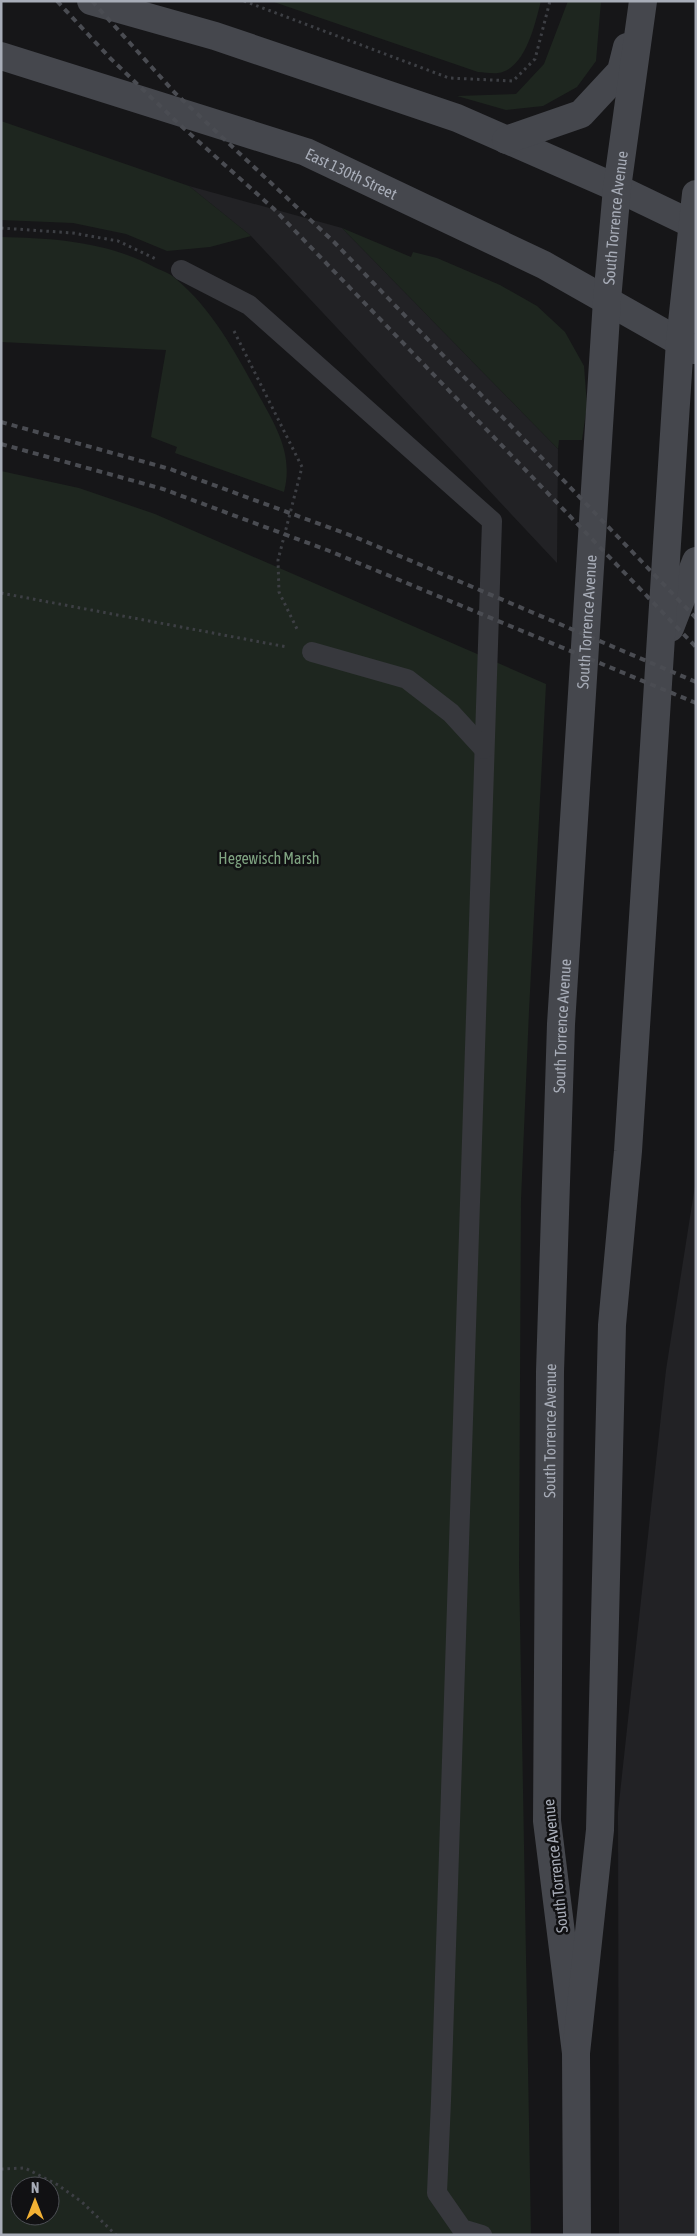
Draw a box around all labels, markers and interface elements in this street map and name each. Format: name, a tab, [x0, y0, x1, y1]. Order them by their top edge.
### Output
street label: East 130th Street	[303, 144, 400, 203]
street label: South Torrence Avenue	[599, 150, 631, 286]
street label: South Torrence Avenue	[573, 554, 600, 689]
park label: Hegewisch Marsh	[218, 849, 320, 868]
street label: South Torrence Avenue	[550, 958, 574, 1093]
street label: South Torrence Avenue	[540, 1363, 559, 1498]
street label: South Torrence Avenue	[539, 1798, 571, 1934]
north arrow	[10, 2176, 60, 2226]
text: N	[31, 2180, 39, 2196]

